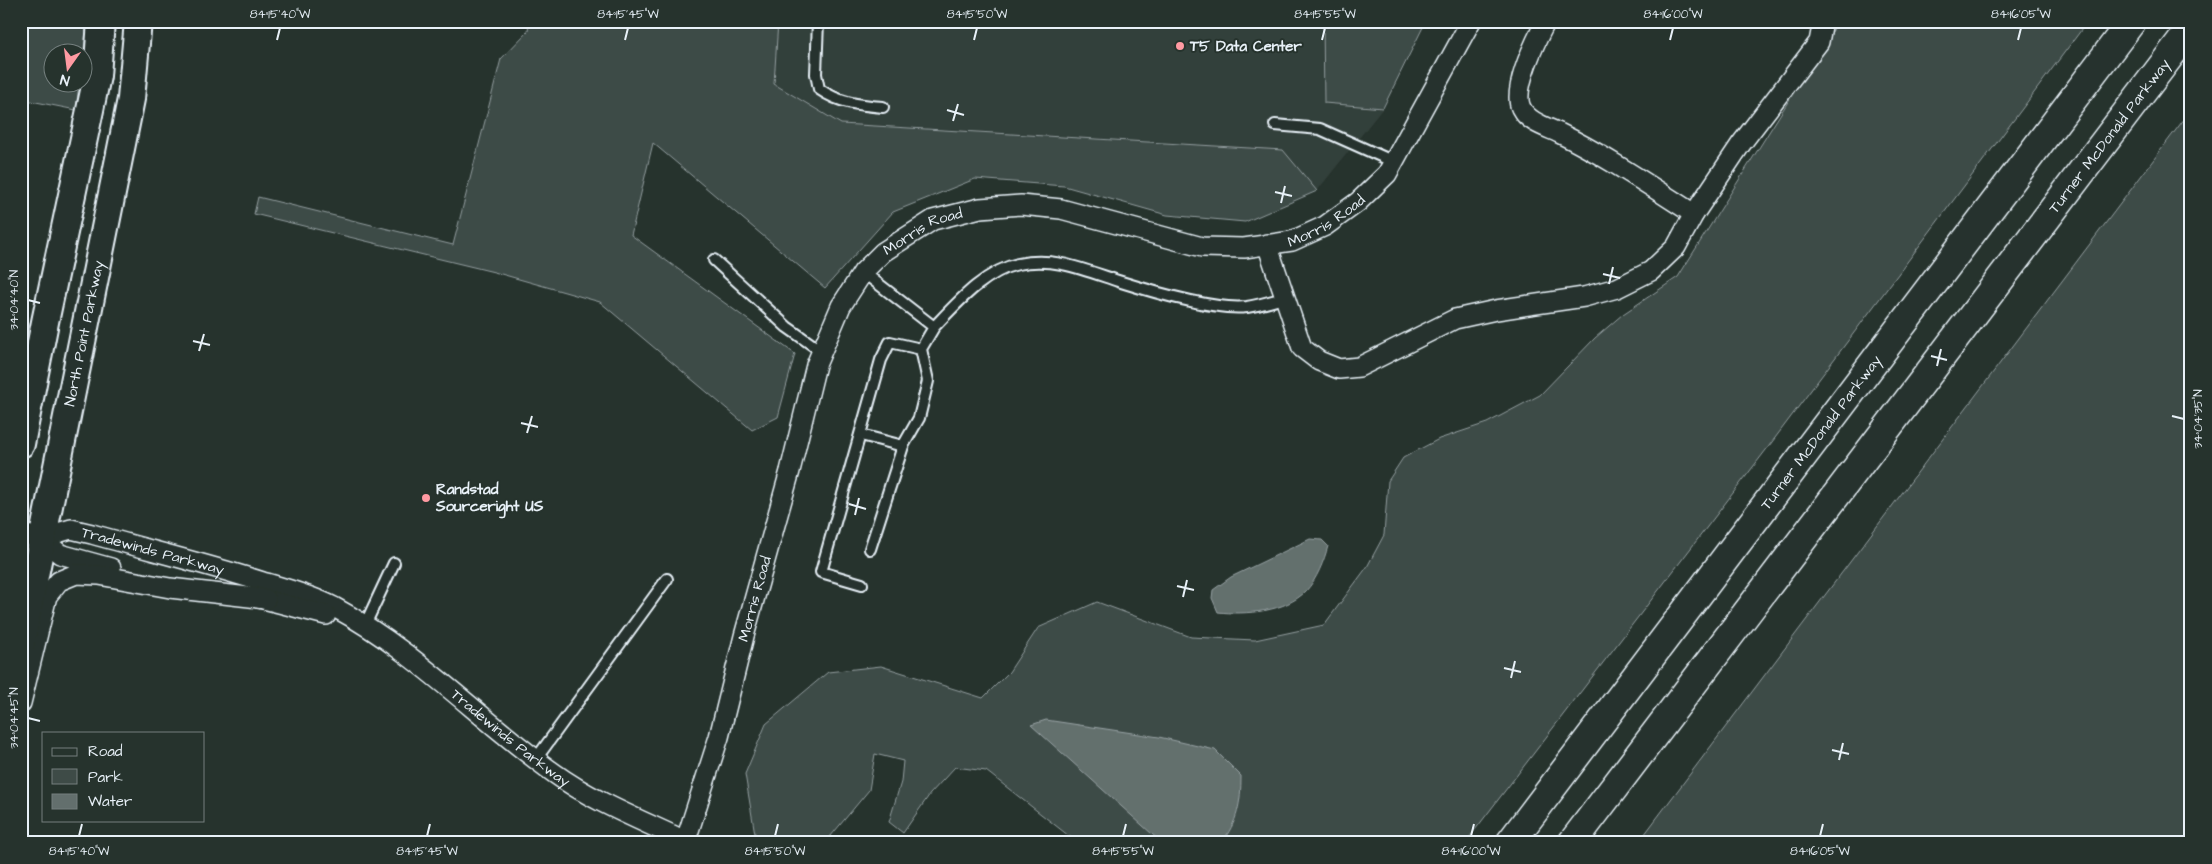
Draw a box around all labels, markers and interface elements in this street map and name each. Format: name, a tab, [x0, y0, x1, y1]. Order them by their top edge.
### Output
text: 84°15'40"W	[250, 6, 311, 23]
text: 84°15'45"W	[597, 6, 659, 23]
text: 84°15'50"W	[947, 6, 1008, 23]
text: 84°15'55"W	[1294, 6, 1357, 23]
text: 84°16'00"W	[1644, 6, 1703, 23]
text: 84°16'05"W	[1991, 6, 2052, 23]
place label: T5 Data Center	[1189, 36, 1302, 57]
marker: T5 Data Center	[1174, 40, 1186, 52]
north arrow	[42, 42, 92, 92]
street label: Turner McDonald Parkway	[2044, 54, 2175, 218]
text: N	[58, 69, 72, 90]
street label: Morris Road	[1284, 190, 1370, 252]
street label: Morris Road	[879, 202, 965, 260]
street label: North Point Parkway	[59, 259, 110, 408]
text: 34°04'40"N	[6, 269, 23, 330]
street label: Turner McDonald Parkway	[1755, 351, 1887, 514]
text: 34°04'35"N	[2190, 389, 2207, 449]
place label: Randstad Sourceright US	[435, 479, 544, 519]
marker: Randstad Sourceright US	[420, 492, 432, 504]
street label: Tradewinds Parkway	[79, 521, 227, 581]
street label: Morris Road	[732, 553, 776, 644]
street label: Tradewinds Parkway	[447, 684, 574, 793]
text: 34°04'45"N	[6, 687, 23, 749]
legend	[42, 732, 205, 822]
text: Road	[88, 741, 123, 762]
text: Park	[88, 767, 123, 788]
text: Water	[88, 791, 132, 812]
text: 84°15'40"W	[49, 843, 110, 860]
text: 84°15'45"W	[396, 843, 458, 860]
text: 84°15'50"W	[745, 843, 806, 860]
text: 84°15'55"W	[1092, 843, 1155, 860]
text: 84°16'00"W	[1442, 843, 1501, 860]
text: 84°16'05"W	[1790, 843, 1851, 860]

